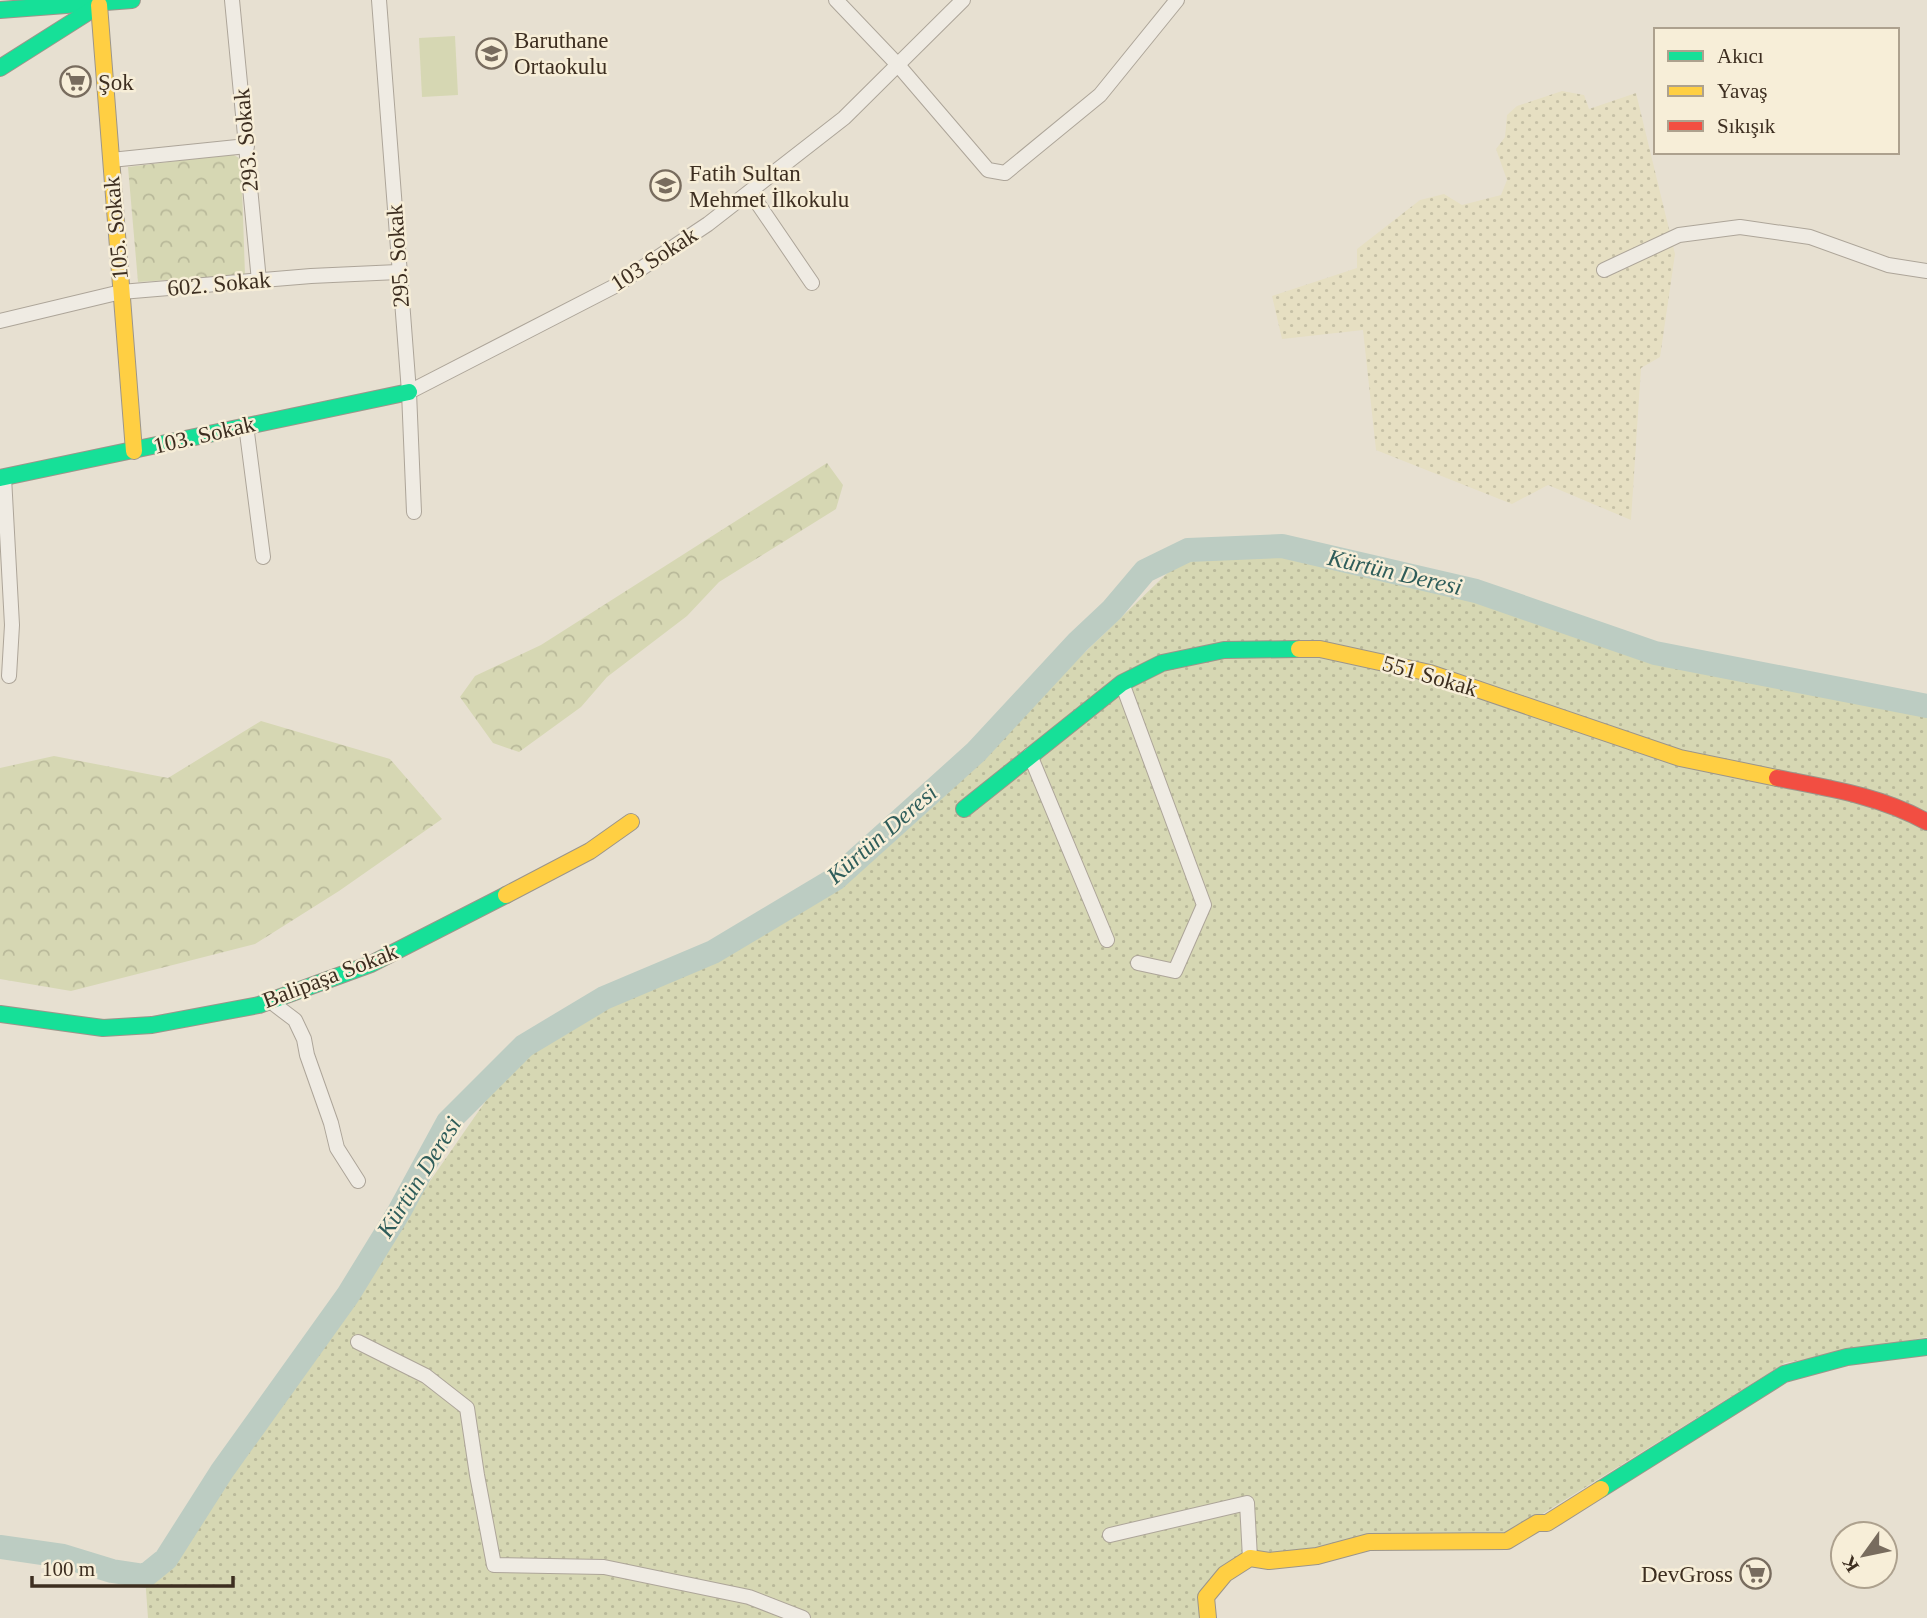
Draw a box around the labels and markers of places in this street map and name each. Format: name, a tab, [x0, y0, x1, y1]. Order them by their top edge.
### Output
place label: Baruthane Ortaokulu	[514, 28, 609, 79]
school or university icon: Baruthane Ortaokulu	[474, 36, 508, 70]
supermarket icon: Şok	[58, 65, 92, 99]
place label: Şok	[98, 70, 134, 95]
place label: Fatih Sultan Mehmet İlkokulu	[689, 161, 850, 212]
school or university icon: Fatih Sultan Mehmet İlkokulu	[649, 169, 683, 203]
supermarket icon: DevGross	[1739, 1557, 1773, 1591]
place label: DevGross	[1641, 1562, 1733, 1587]

